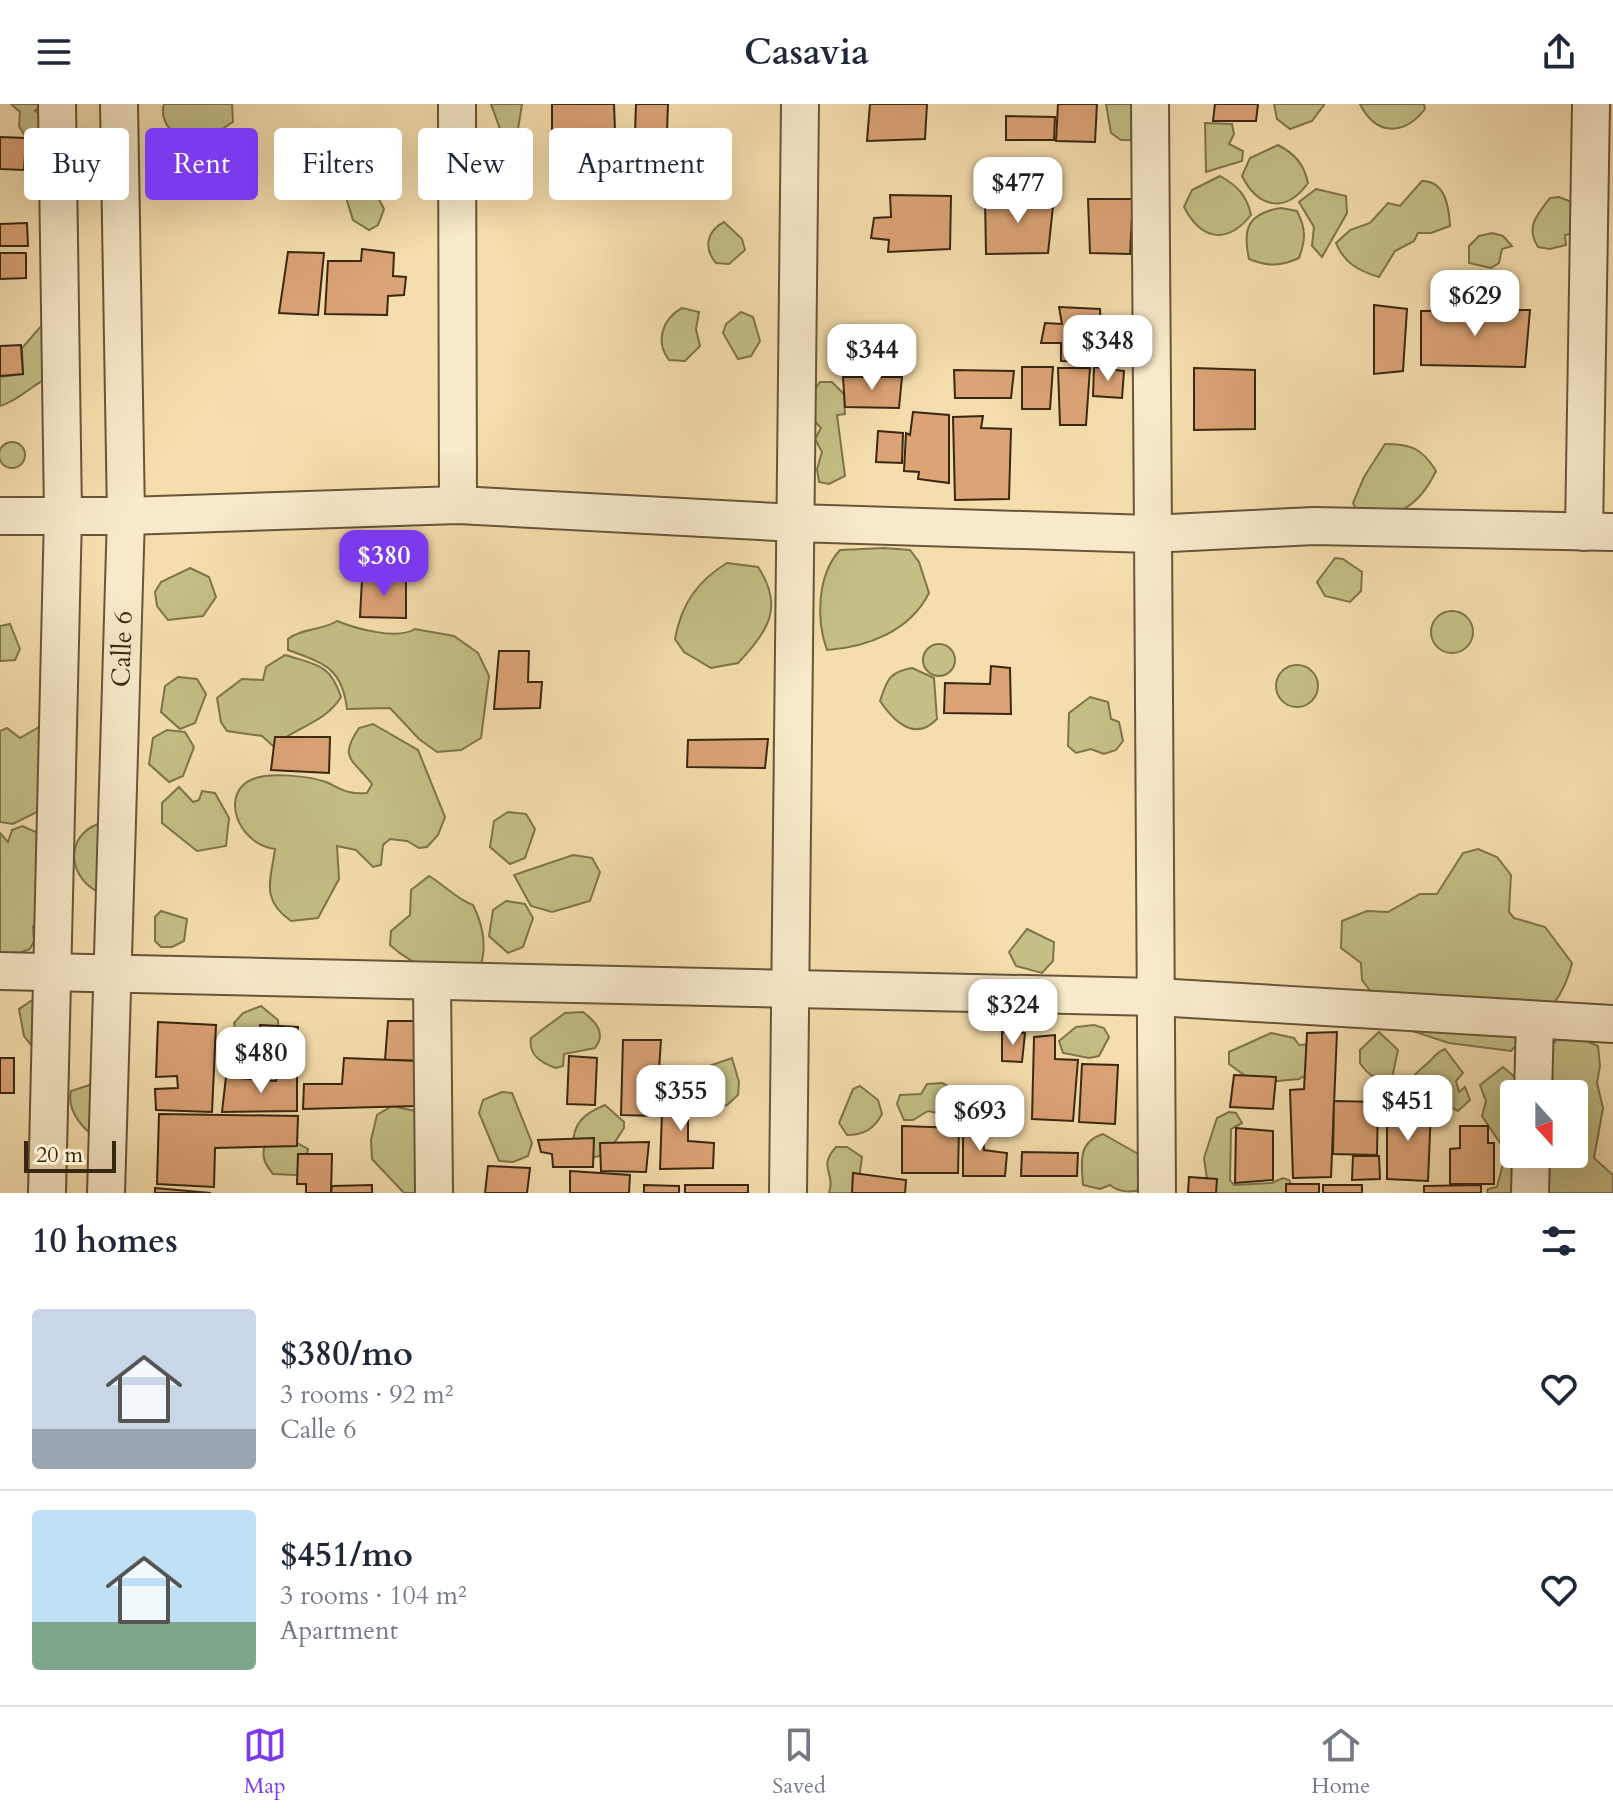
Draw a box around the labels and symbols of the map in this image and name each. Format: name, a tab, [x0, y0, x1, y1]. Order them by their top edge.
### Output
pin: $477	[971, 157, 1065, 225]
pin: $629	[1428, 270, 1522, 338]
pin: $348	[1061, 315, 1155, 383]
pin: $344	[825, 324, 919, 392]
pin: $380	[337, 530, 431, 598]
street label: Calle 6	[103, 610, 141, 688]
pin: $324	[966, 979, 1060, 1047]
pin: $480	[214, 1027, 308, 1095]
pin: $355	[634, 1065, 728, 1133]
pin: $451	[1361, 1075, 1455, 1143]
north arrow	[1500, 1080, 1588, 1168]
pin: $693	[933, 1085, 1027, 1153]
scale bar	[24, 1137, 116, 1173]

